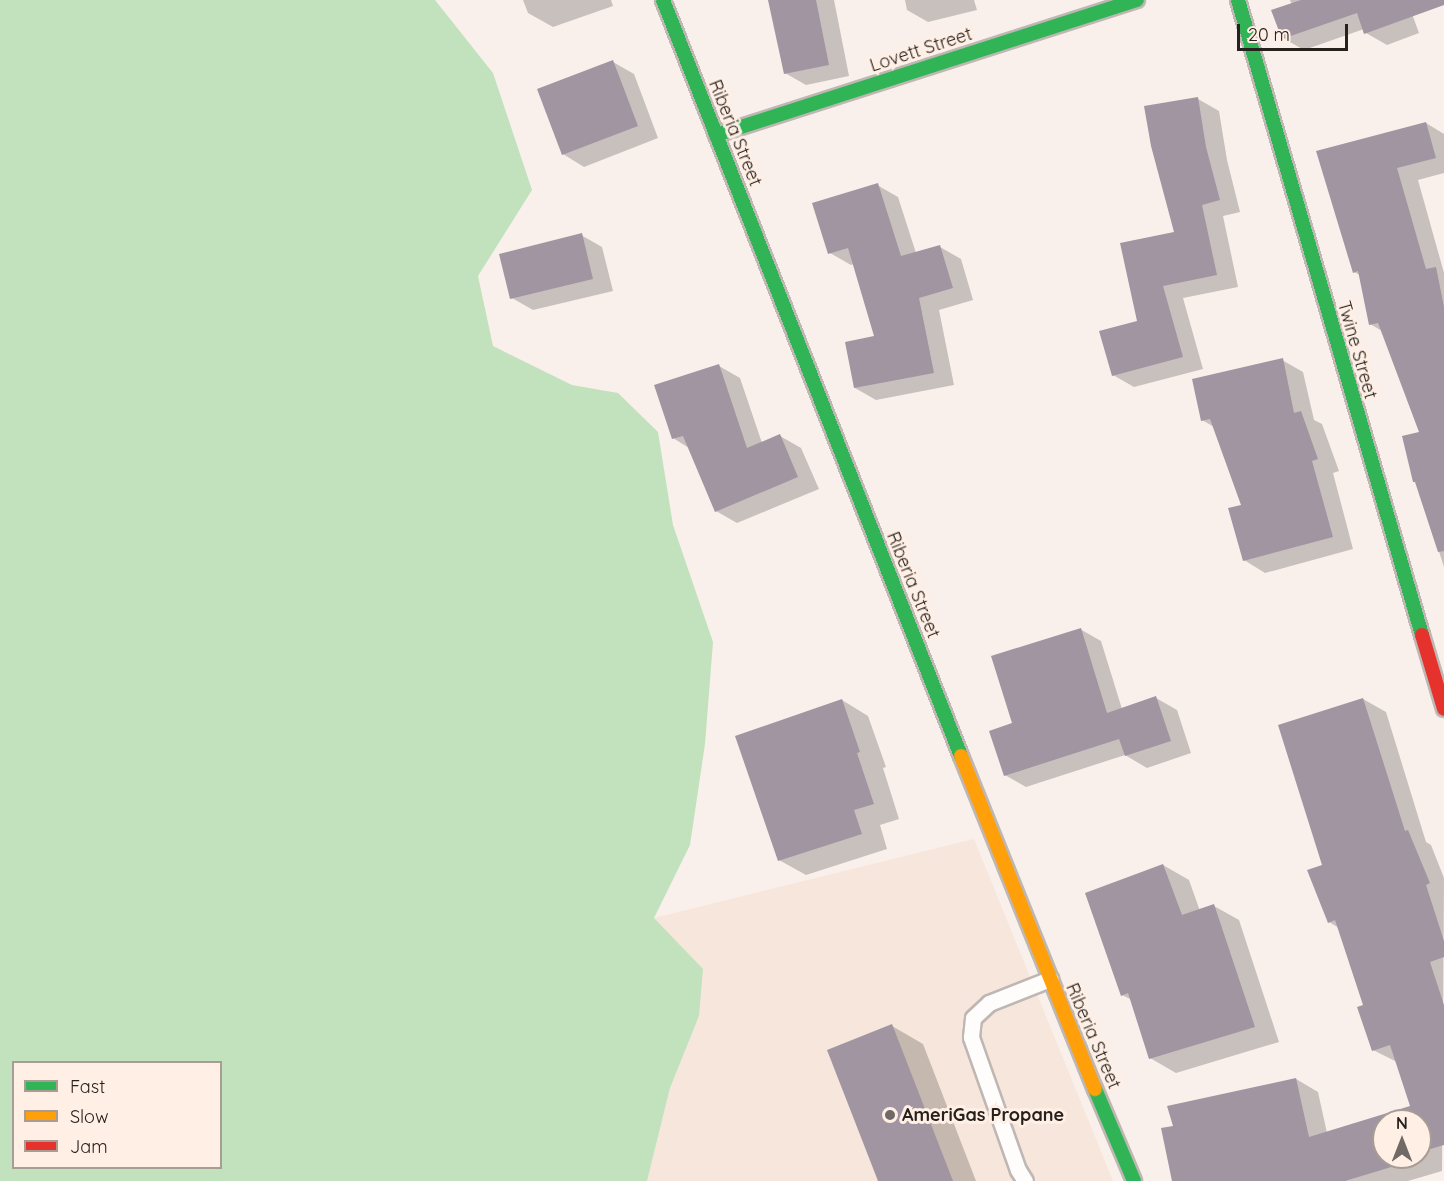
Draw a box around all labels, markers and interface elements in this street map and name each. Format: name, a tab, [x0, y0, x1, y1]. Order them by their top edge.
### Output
scale bar	[1240, 12, 1351, 50]
street label: Lovett Street	[867, 23, 975, 77]
text: 20 m	[1248, 23, 1290, 46]
street label: Riberia Street	[704, 77, 766, 189]
street label: Twine Street	[1333, 299, 1381, 401]
street label: Riberia Street	[882, 529, 944, 641]
street label: Riberia Street	[1061, 980, 1125, 1092]
legend	[12, 1061, 222, 1169]
text: Fast	[70, 1075, 105, 1098]
place label: AmeriGas Propane	[902, 1104, 1064, 1126]
text: Slow	[70, 1105, 108, 1128]
marker: AmeriGas Propane	[883, 1108, 897, 1122]
north arrow	[1372, 1109, 1432, 1169]
text: N	[1396, 1113, 1408, 1133]
text: Jam	[70, 1135, 108, 1158]

